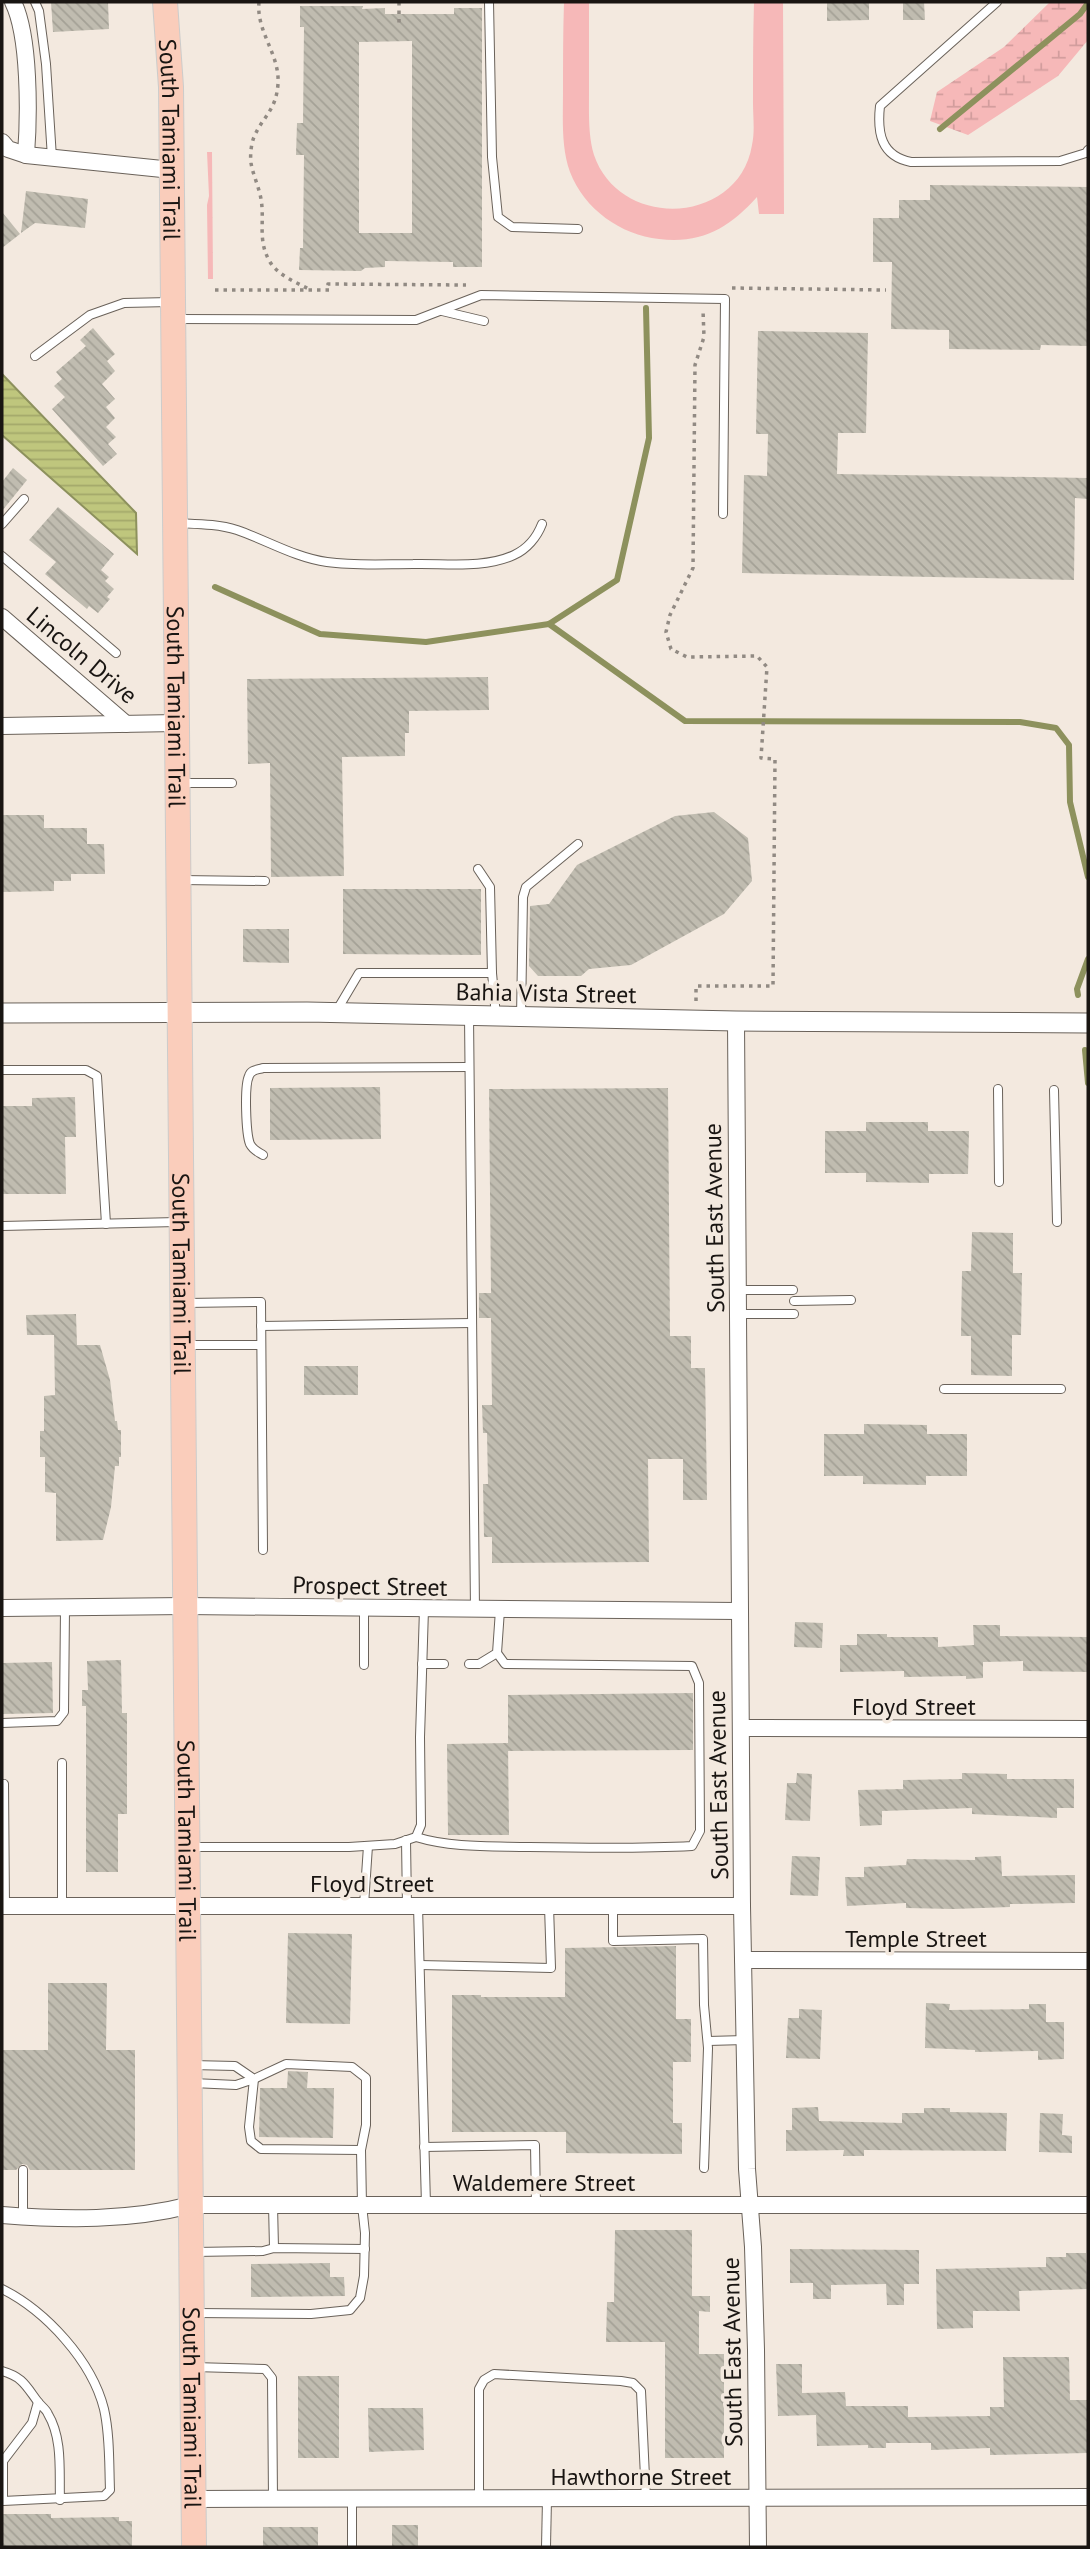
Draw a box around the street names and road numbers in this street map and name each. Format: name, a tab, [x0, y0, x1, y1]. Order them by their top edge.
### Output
street label: South Tamiami Trail	[152, 38, 188, 241]
street label: Lincoln Drive	[20, 600, 144, 710]
street label: South Tamiami Trail	[160, 606, 193, 808]
street label: Bahia Vista Street	[455, 976, 637, 1010]
street label: South East Avenue	[697, 1123, 731, 1313]
street label: South Tamiami Trail	[166, 1173, 199, 1375]
street label: Prospect Street	[292, 1569, 448, 1603]
street label: South East Avenue	[701, 1690, 735, 1880]
street label: Floyd Street	[852, 1691, 976, 1722]
street label: South Tamiami Trail	[171, 1740, 204, 1942]
street label: Floyd Street	[310, 1868, 434, 1899]
street label: Temple Street	[845, 1923, 987, 1954]
street label: Waldemere Street	[453, 2167, 635, 2198]
street label: South East Avenue	[715, 2257, 749, 2447]
street label: South Tamiami Trail	[176, 2307, 209, 2509]
street label: Hawthorne Street	[551, 2461, 731, 2492]

